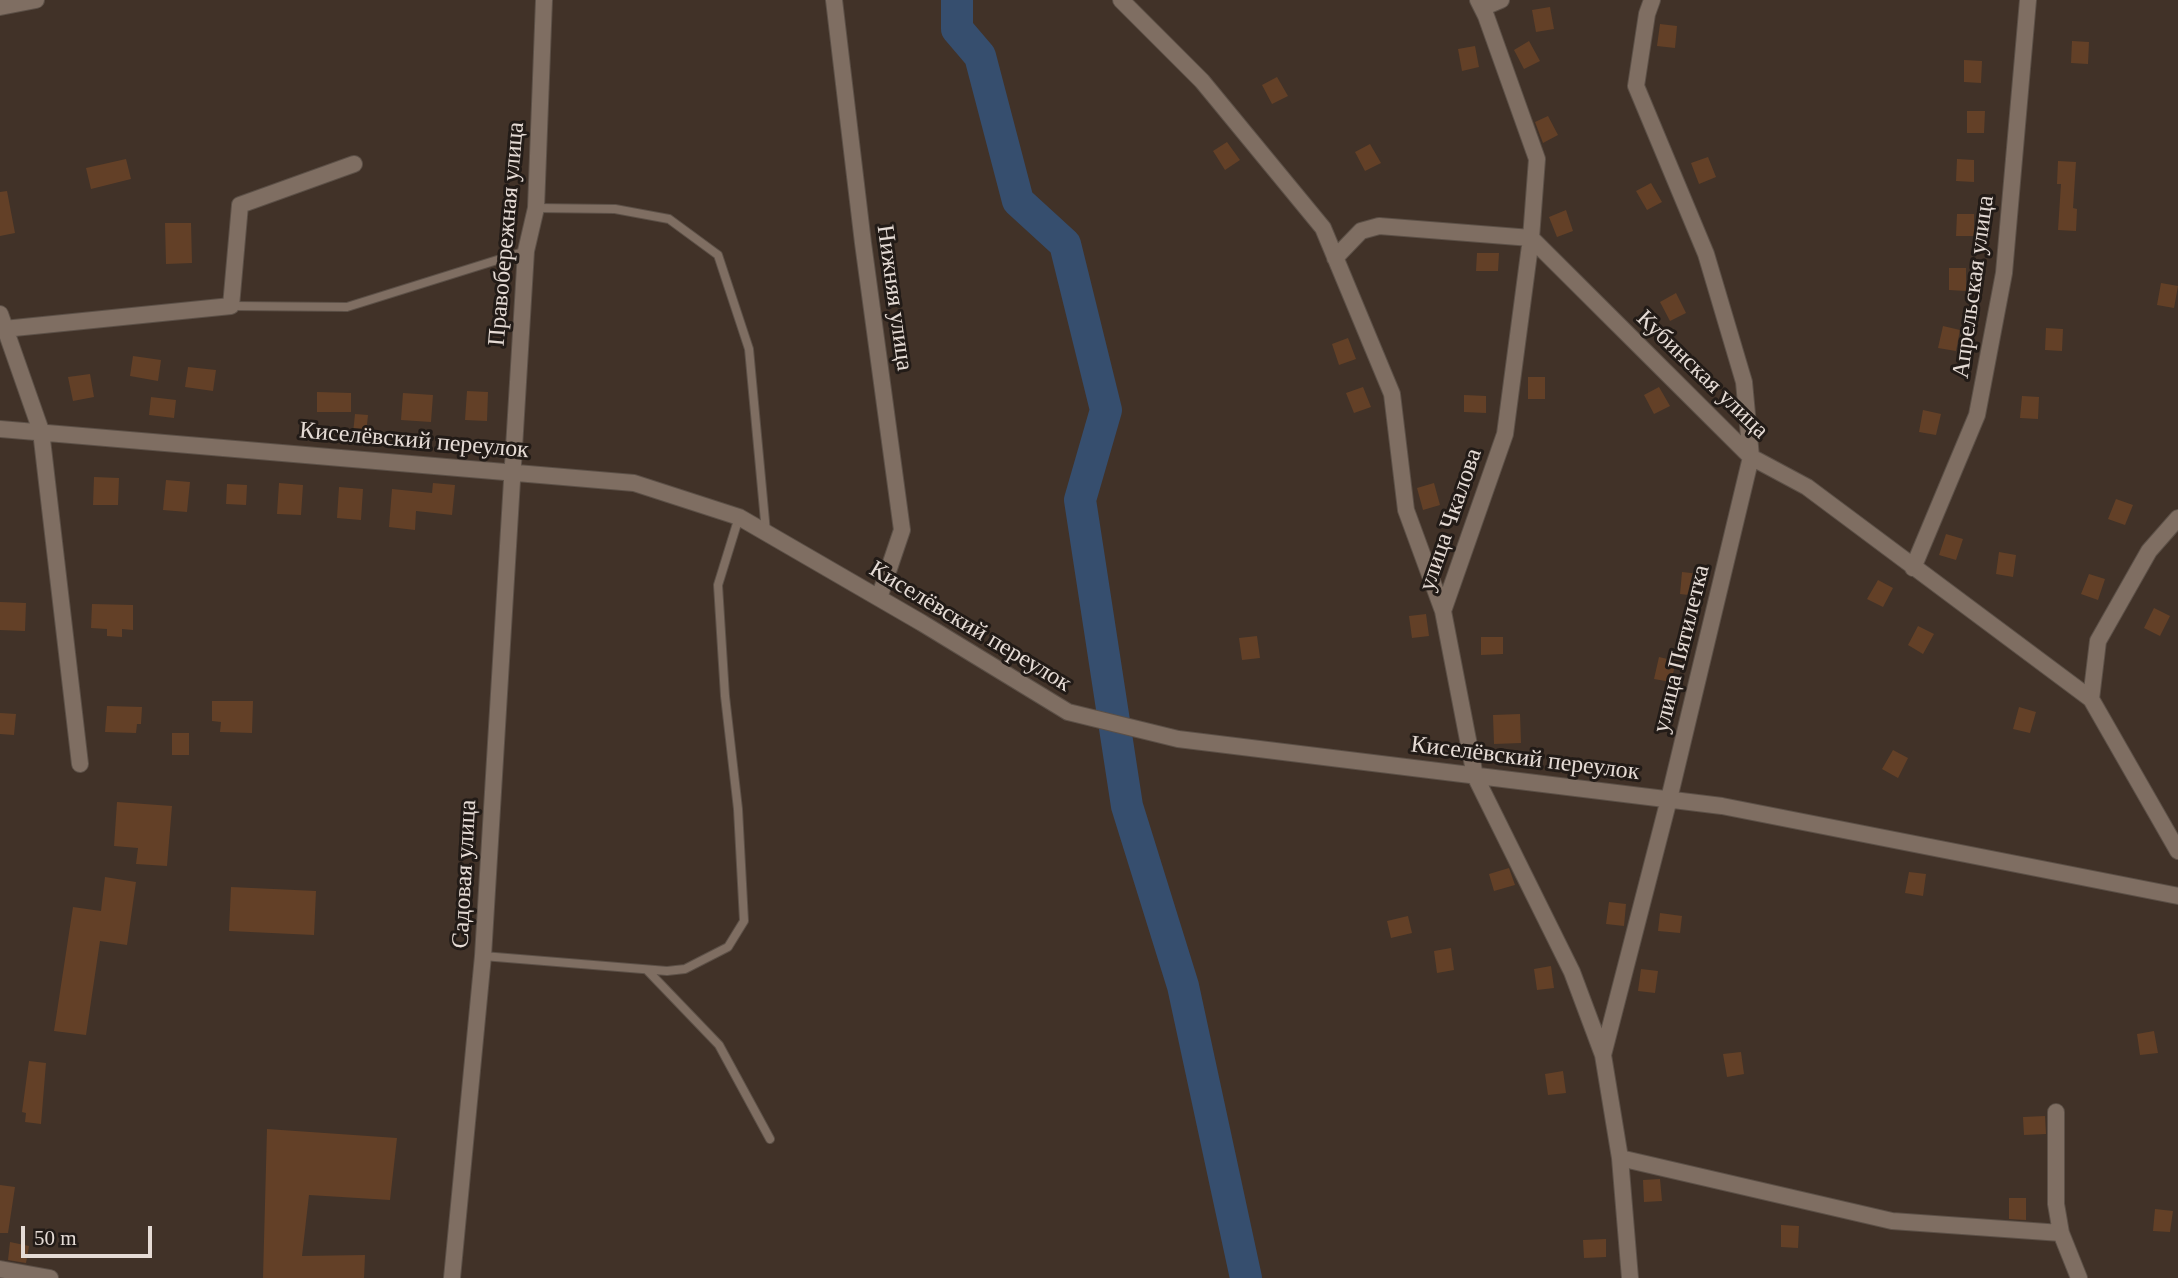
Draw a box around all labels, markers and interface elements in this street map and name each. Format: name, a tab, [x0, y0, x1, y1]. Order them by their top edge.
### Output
street label: Правобережная улица	[483, 121, 531, 347]
street label: Апрельская улица	[1947, 194, 2001, 380]
street label: Нижняя улица	[870, 223, 918, 373]
street label: Кубинская улица	[1630, 305, 1774, 445]
street label: Киселёвский переулок	[298, 417, 530, 465]
street label: улица Чкалова	[1413, 445, 1489, 595]
street label: Киселёвский переулок	[864, 555, 1076, 699]
street label: улица Пятилетка	[1647, 562, 1717, 736]
street label: Киселёвский переулок	[1409, 731, 1641, 787]
street label: Садовая улица	[447, 799, 483, 949]
scale bar	[24, 1212, 156, 1256]
text: 50 m	[34, 1226, 77, 1250]

